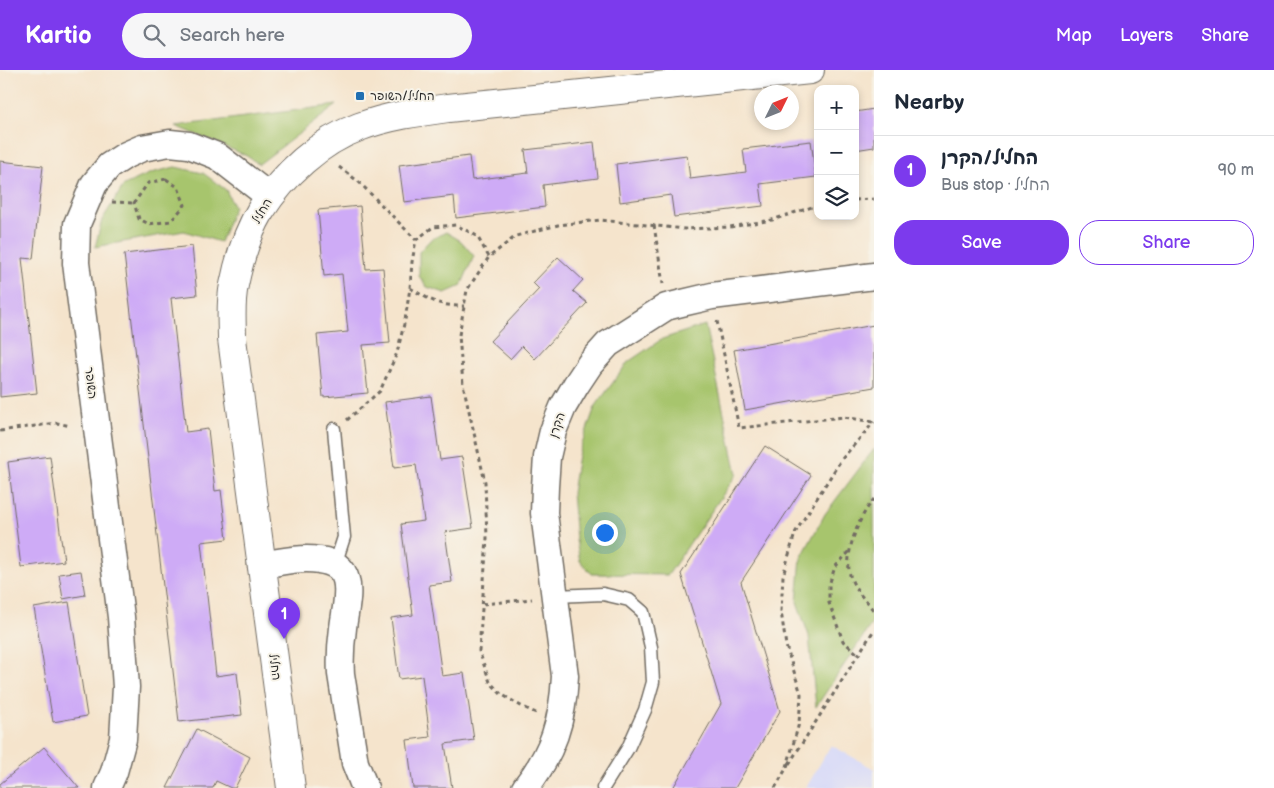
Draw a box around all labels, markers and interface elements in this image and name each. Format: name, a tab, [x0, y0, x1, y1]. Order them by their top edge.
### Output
search box	[122, 13, 472, 58]
text: Kartio	[25, 21, 92, 50]
icon: search	[140, 21, 168, 49]
text: Search here	[180, 24, 285, 47]
text: Map	[1056, 25, 1092, 46]
text: Layers	[1120, 25, 1173, 46]
text: Share	[1201, 25, 1249, 46]
north arrow	[754, 85, 799, 130]
map controls	[814, 85, 859, 220]
button: +	[814, 85, 859, 130]
place label: החליל/השופר	[370, 89, 435, 104]
marker: החליל/השופר	[354, 90, 366, 102]
text: Nearby	[894, 90, 964, 115]
button: −	[814, 130, 859, 175]
text: החליל/הקרן	[941, 147, 1038, 170]
text: 1	[907, 161, 913, 180]
text: 90 m	[1218, 161, 1254, 180]
button: layers	[814, 175, 859, 220]
text: Bus stop · החליל	[941, 176, 1050, 195]
street label: החליל	[249, 196, 276, 227]
button: Save	[894, 220, 1069, 265]
button: Share	[1079, 220, 1254, 265]
street label: השופר	[81, 366, 100, 400]
street label: הקרן	[546, 411, 569, 440]
your location	[592, 520, 618, 546]
pin: 1	[268, 598, 300, 639]
street label: החליל	[265, 653, 284, 681]

